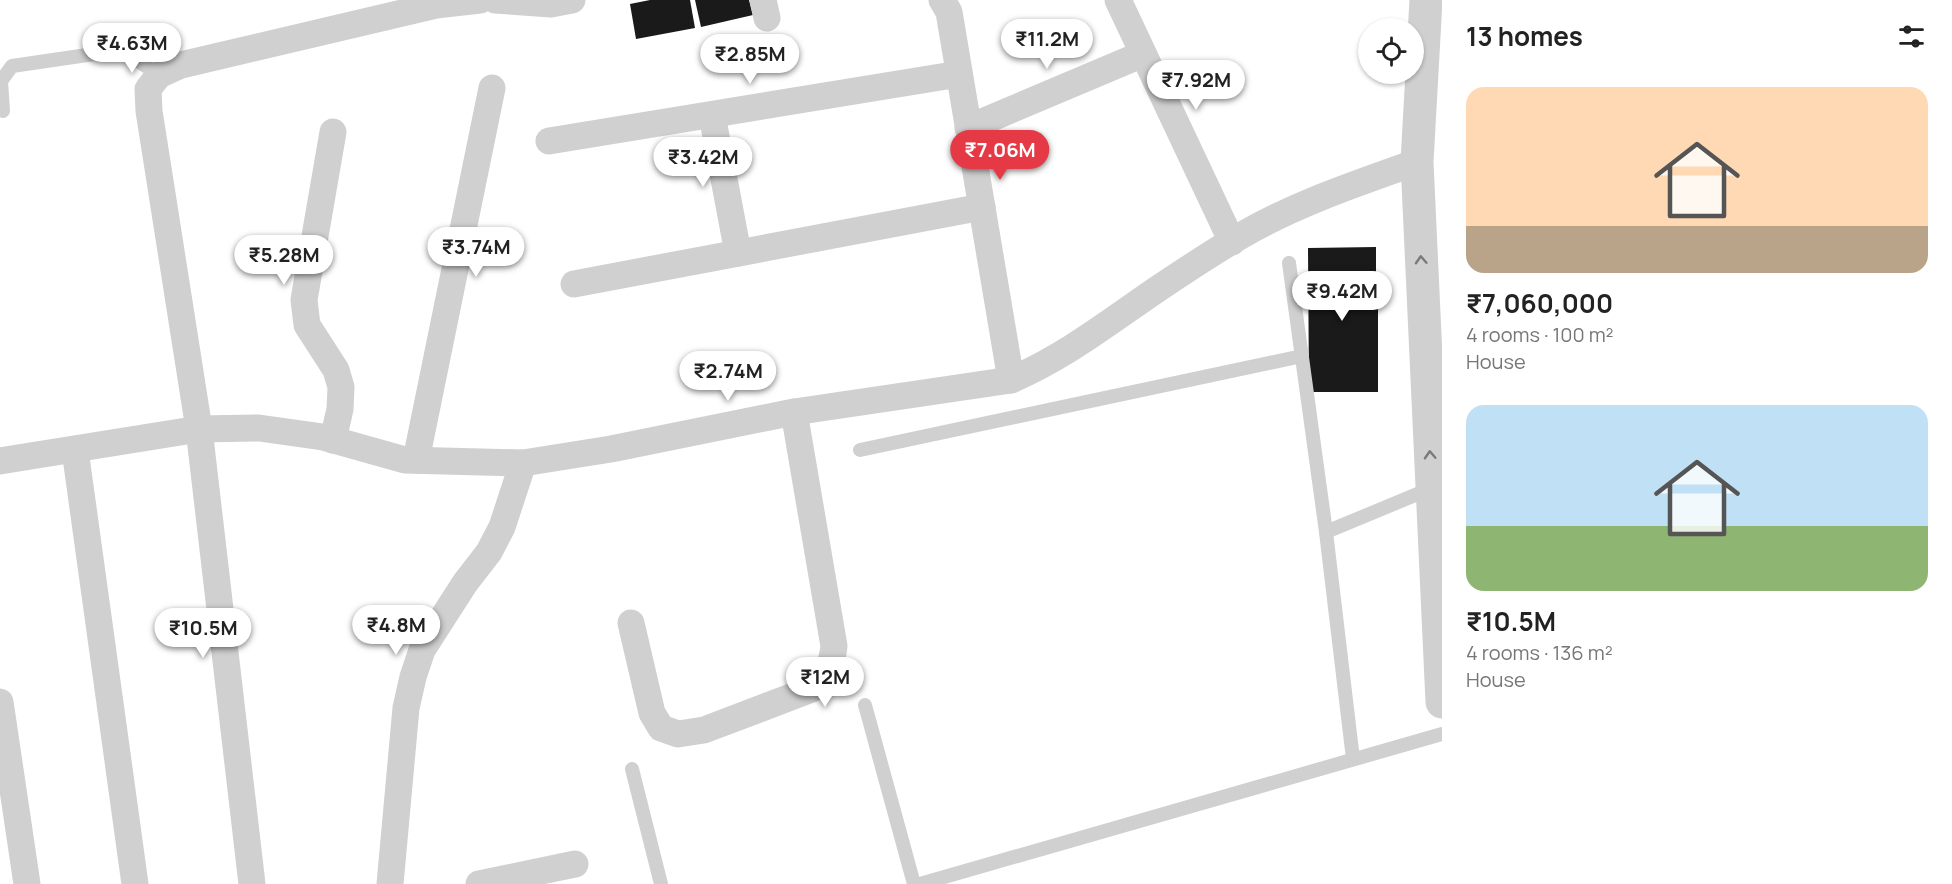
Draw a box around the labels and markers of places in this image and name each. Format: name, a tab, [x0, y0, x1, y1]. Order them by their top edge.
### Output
pin: ₹11.2M	[998, 19, 1096, 70]
pin: ₹4.63M	[83, 23, 181, 74]
pin: ₹2.85M	[701, 34, 799, 85]
pin: ₹7.92M	[1147, 60, 1245, 111]
pin: ₹7.06M	[951, 130, 1049, 181]
pin: ₹3.42M	[654, 137, 752, 188]
pin: ₹3.74M	[427, 227, 525, 278]
pin: ₹5.28M	[235, 235, 333, 286]
pin: ₹9.42M	[1293, 271, 1391, 322]
pin: ₹2.74M	[679, 351, 777, 402]
pin: ₹4.8M	[354, 605, 438, 656]
pin: ₹10.5M	[154, 608, 252, 659]
pin: ₹12M	[789, 657, 861, 708]

